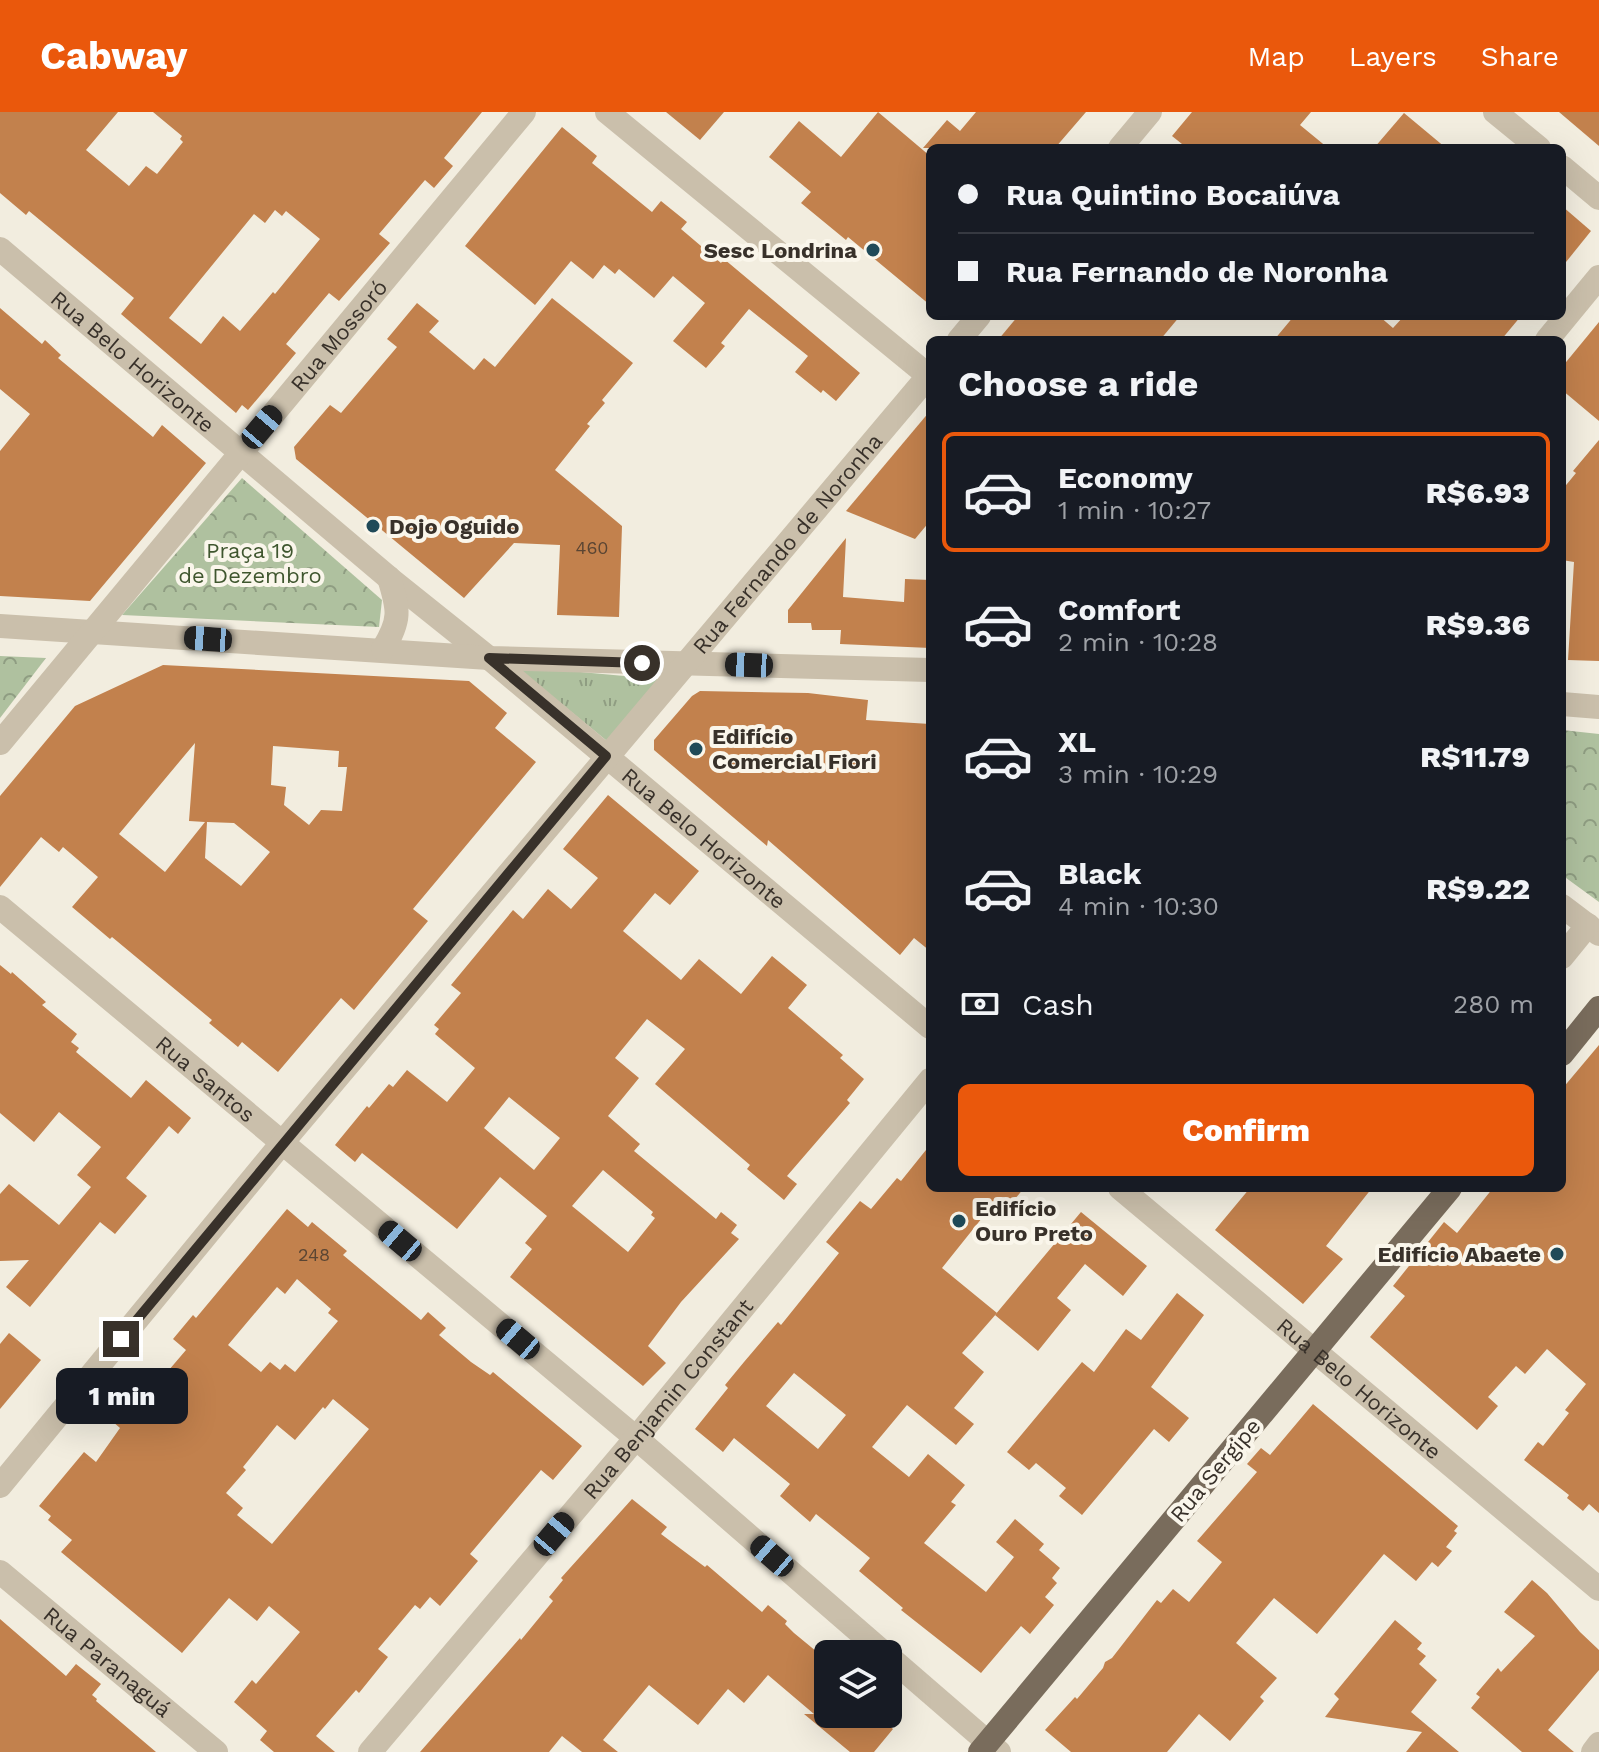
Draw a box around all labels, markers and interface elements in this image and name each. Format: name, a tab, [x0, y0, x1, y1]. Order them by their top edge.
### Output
text: Cabway	[40, 34, 187, 78]
text: Map	[1248, 40, 1305, 73]
text: Layers	[1349, 40, 1437, 73]
text: Share	[1481, 40, 1559, 73]
text: Rua Quintino Bocaiúva	[1006, 177, 1340, 212]
place label: Sesc Londrina	[704, 238, 857, 263]
marker: Sesc Londrina	[864, 241, 882, 259]
text: Rua Fernando de Noronha	[1006, 254, 1388, 289]
street label: Rua Mossoró	[285, 275, 393, 396]
street label: Rua Belo Horizonte	[46, 286, 219, 438]
text: Choose a ride	[958, 363, 1198, 405]
car	[237, 401, 287, 453]
street label: Rua Fernando de Noronha	[688, 429, 887, 659]
icon: car	[962, 456, 1034, 528]
text: Economy	[1058, 460, 1193, 495]
text: R$6.93	[1426, 475, 1530, 510]
text: 1 min · 10:27	[1058, 495, 1211, 525]
place label: Dojo Oguido	[389, 514, 519, 539]
marker: Dojo Oguido	[364, 517, 382, 535]
house number: 460	[575, 537, 609, 558]
park label: Praça 19 de Dezembro	[178, 538, 322, 588]
icon: car	[962, 588, 1034, 660]
text: Comfort	[1058, 592, 1180, 627]
text: R$9.36	[1426, 607, 1530, 642]
car	[183, 625, 233, 653]
text: 2 min · 10:28	[1058, 627, 1218, 657]
route start	[624, 645, 660, 681]
car	[725, 652, 773, 678]
icon: car	[962, 720, 1034, 792]
place label: Edifício Comercial Fiori	[712, 724, 877, 774]
text: XL	[1058, 724, 1096, 759]
text: R$11.79	[1420, 739, 1530, 774]
marker: Edifício Comercial Fiori	[687, 740, 705, 758]
text: 3 min · 10:29	[1058, 759, 1218, 789]
street label: Rua Belo Horizonte	[617, 763, 791, 914]
icon: car	[962, 852, 1034, 924]
text: Black	[1058, 856, 1142, 891]
text: R$9.22	[1426, 871, 1530, 906]
text: 4 min · 10:30	[1058, 891, 1219, 921]
icon: cash	[958, 982, 1002, 1026]
text: Cash	[1022, 987, 1094, 1022]
text: 280 m	[1453, 989, 1534, 1019]
street label: Rua Santos	[151, 1031, 260, 1128]
button: Confirm	[958, 1084, 1534, 1176]
place label: Edifício Ouro Preto	[975, 1196, 1093, 1246]
marker: Edifício Ouro Preto	[950, 1212, 968, 1230]
car	[374, 1216, 426, 1266]
place label: Edifício Abaete	[1377, 1242, 1541, 1267]
house number: 248	[298, 1244, 330, 1265]
marker: Edifício Abaete	[1548, 1245, 1566, 1263]
street label: Rua Benjamin Constant	[578, 1294, 758, 1504]
street label: Rua Belo Horizonte	[1272, 1313, 1446, 1464]
car	[492, 1314, 544, 1364]
route end	[103, 1321, 139, 1357]
callout: 1 min	[55, 1367, 187, 1423]
text: 1 min	[89, 1381, 155, 1411]
street label: Rua Sergipe	[1165, 1414, 1266, 1527]
car	[529, 1508, 579, 1560]
car	[746, 1531, 798, 1581]
street label: Rua Paranaguá	[38, 1602, 176, 1722]
map controls	[814, 1640, 902, 1728]
button: layers	[814, 1640, 902, 1728]

